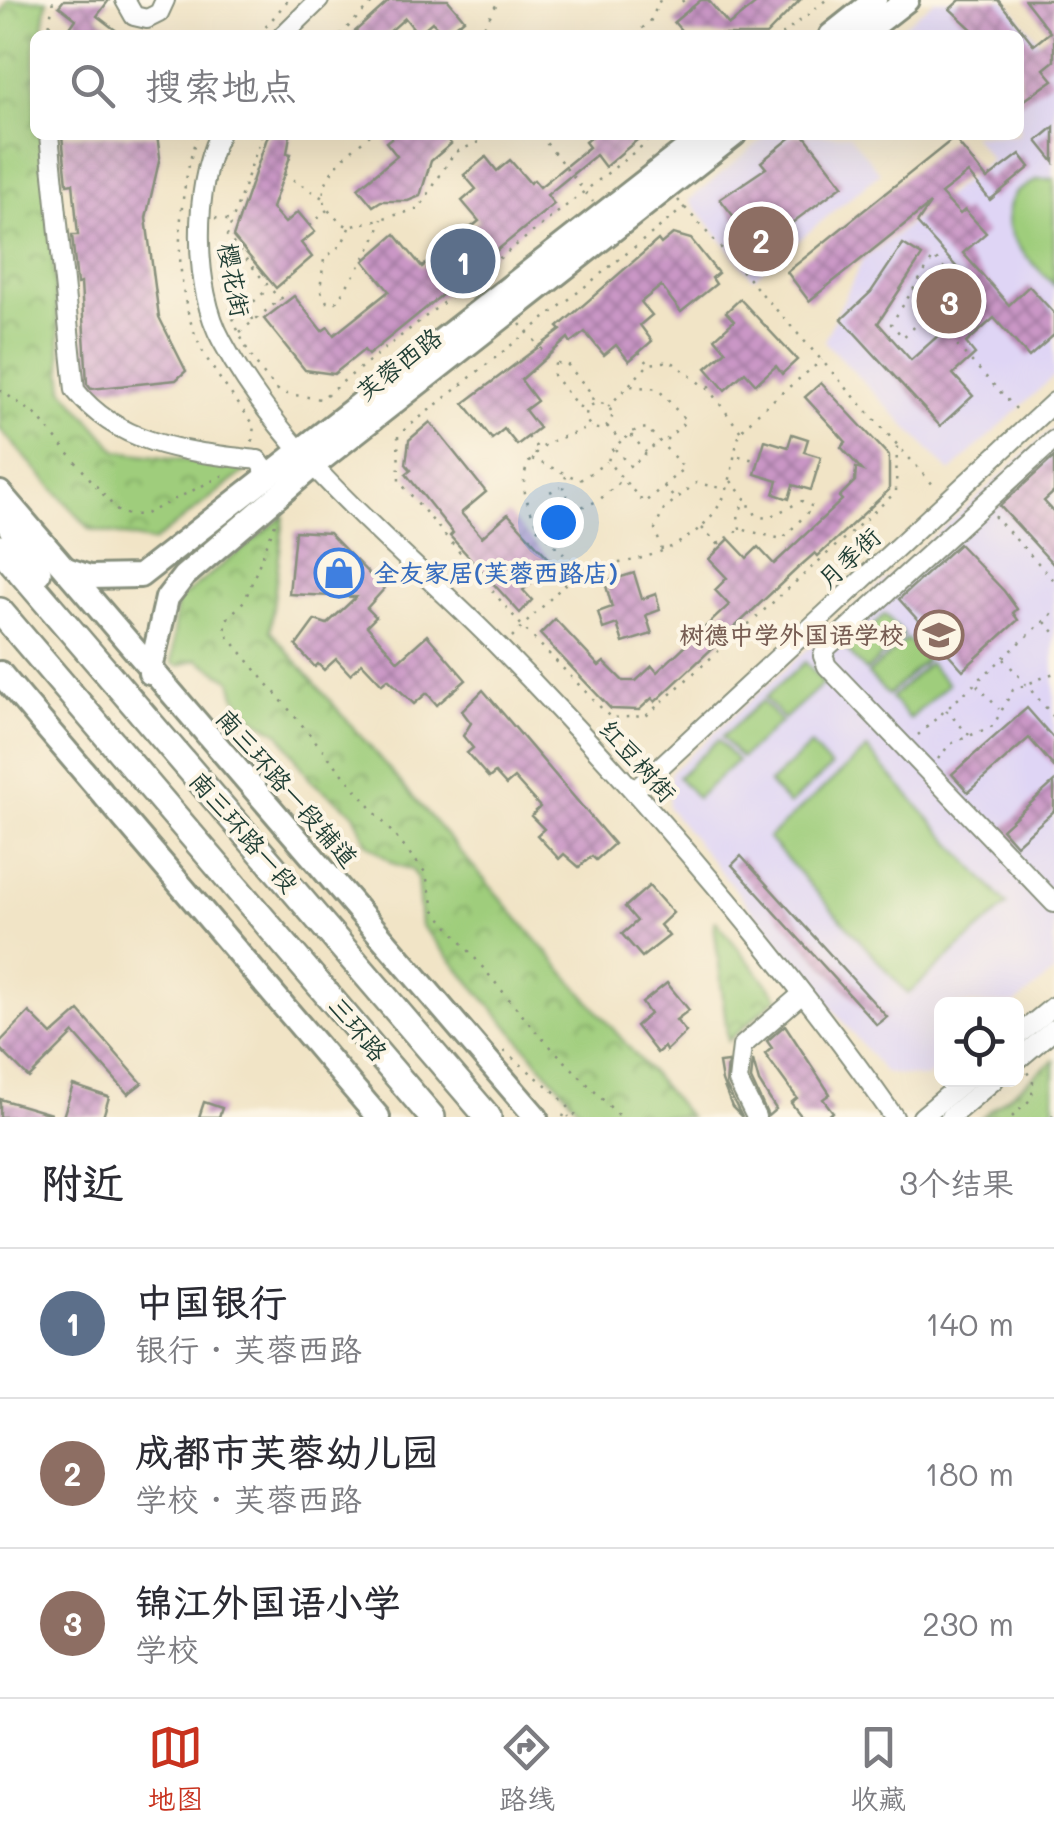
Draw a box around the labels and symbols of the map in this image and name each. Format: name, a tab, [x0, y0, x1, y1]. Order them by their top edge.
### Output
pin: 2	[728, 202, 794, 276]
pin: 1	[430, 224, 496, 298]
street label: 樱花街	[212, 240, 258, 320]
pin: 3	[916, 264, 982, 338]
street label: 芙蓉西路	[349, 320, 448, 407]
your location	[533, 497, 584, 548]
street label: 月季街	[810, 520, 887, 595]
shop icon: 全友家居(芙蓉西路店)	[313, 547, 365, 599]
place label: 全友家居(芙蓉西路店)	[374, 556, 618, 588]
school or university icon: 树德中学外国语学校	[913, 609, 965, 661]
place label: 树德中学外国语学校	[679, 618, 904, 650]
street label: 南三环路一段辅道	[210, 703, 364, 873]
street label: 红豆树街	[593, 712, 684, 808]
street label: 南三环路一段	[183, 766, 305, 898]
street label: 三环路	[322, 989, 395, 1067]

